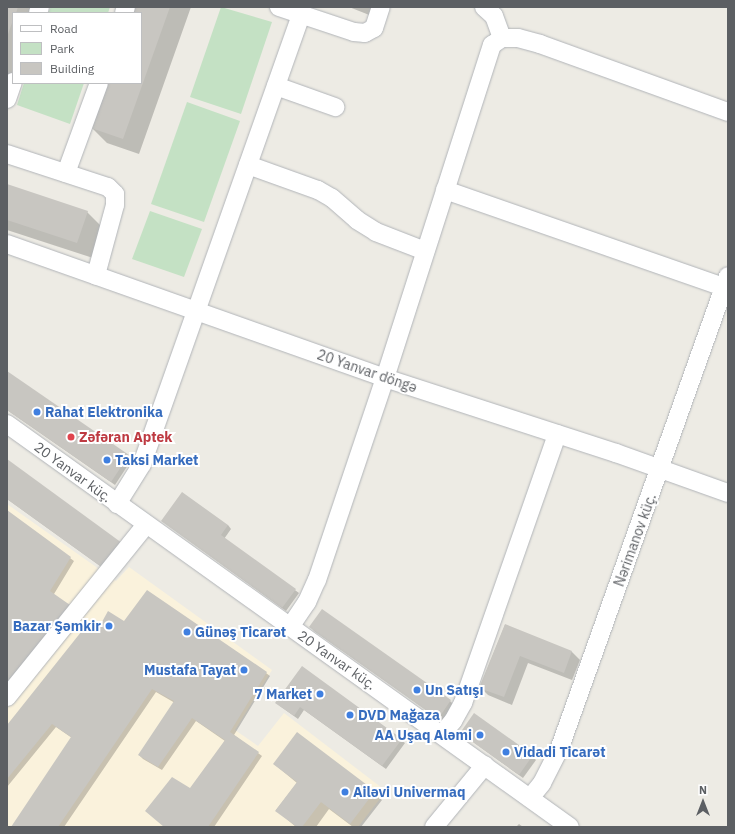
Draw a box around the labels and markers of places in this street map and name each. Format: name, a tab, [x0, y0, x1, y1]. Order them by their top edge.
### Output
place label: Rahat Elektronika	[45, 404, 163, 420]
marker: Rahat Elektronika	[32, 407, 42, 417]
place label: Zəfəran Aptek	[79, 429, 172, 445]
marker: Zəfəran Aptek	[66, 432, 76, 442]
place label: Taksi Market	[115, 452, 198, 468]
marker: Taksi Market	[102, 455, 112, 465]
place label: Bazar Şəmkir	[13, 618, 101, 634]
marker: Bazar Şəmkir	[104, 621, 114, 631]
place label: Günəş Ticarət	[195, 624, 286, 640]
marker: Günəş Ticarət	[182, 627, 192, 637]
place label: Mustafa Tayat	[144, 662, 236, 678]
marker: Mustafa Tayat	[239, 665, 249, 675]
place label: Un Satışı	[425, 682, 483, 698]
marker: Un Satışı	[412, 685, 422, 695]
place label: 7 Market	[254, 686, 312, 702]
marker: 7 Market	[315, 689, 325, 699]
place label: DVD Mağaza	[358, 707, 440, 723]
marker: DVD Mağaza	[345, 710, 355, 720]
place label: AA Uşaq Aləmi	[375, 727, 472, 743]
marker: AA Uşaq Aləmi	[475, 730, 485, 740]
place label: Vidadi Ticarət	[514, 744, 606, 760]
marker: Vidadi Ticarət	[501, 747, 511, 757]
place label: Ailəvi Univermaq	[353, 784, 465, 800]
marker: Ailəvi Univermaq	[340, 787, 350, 797]

